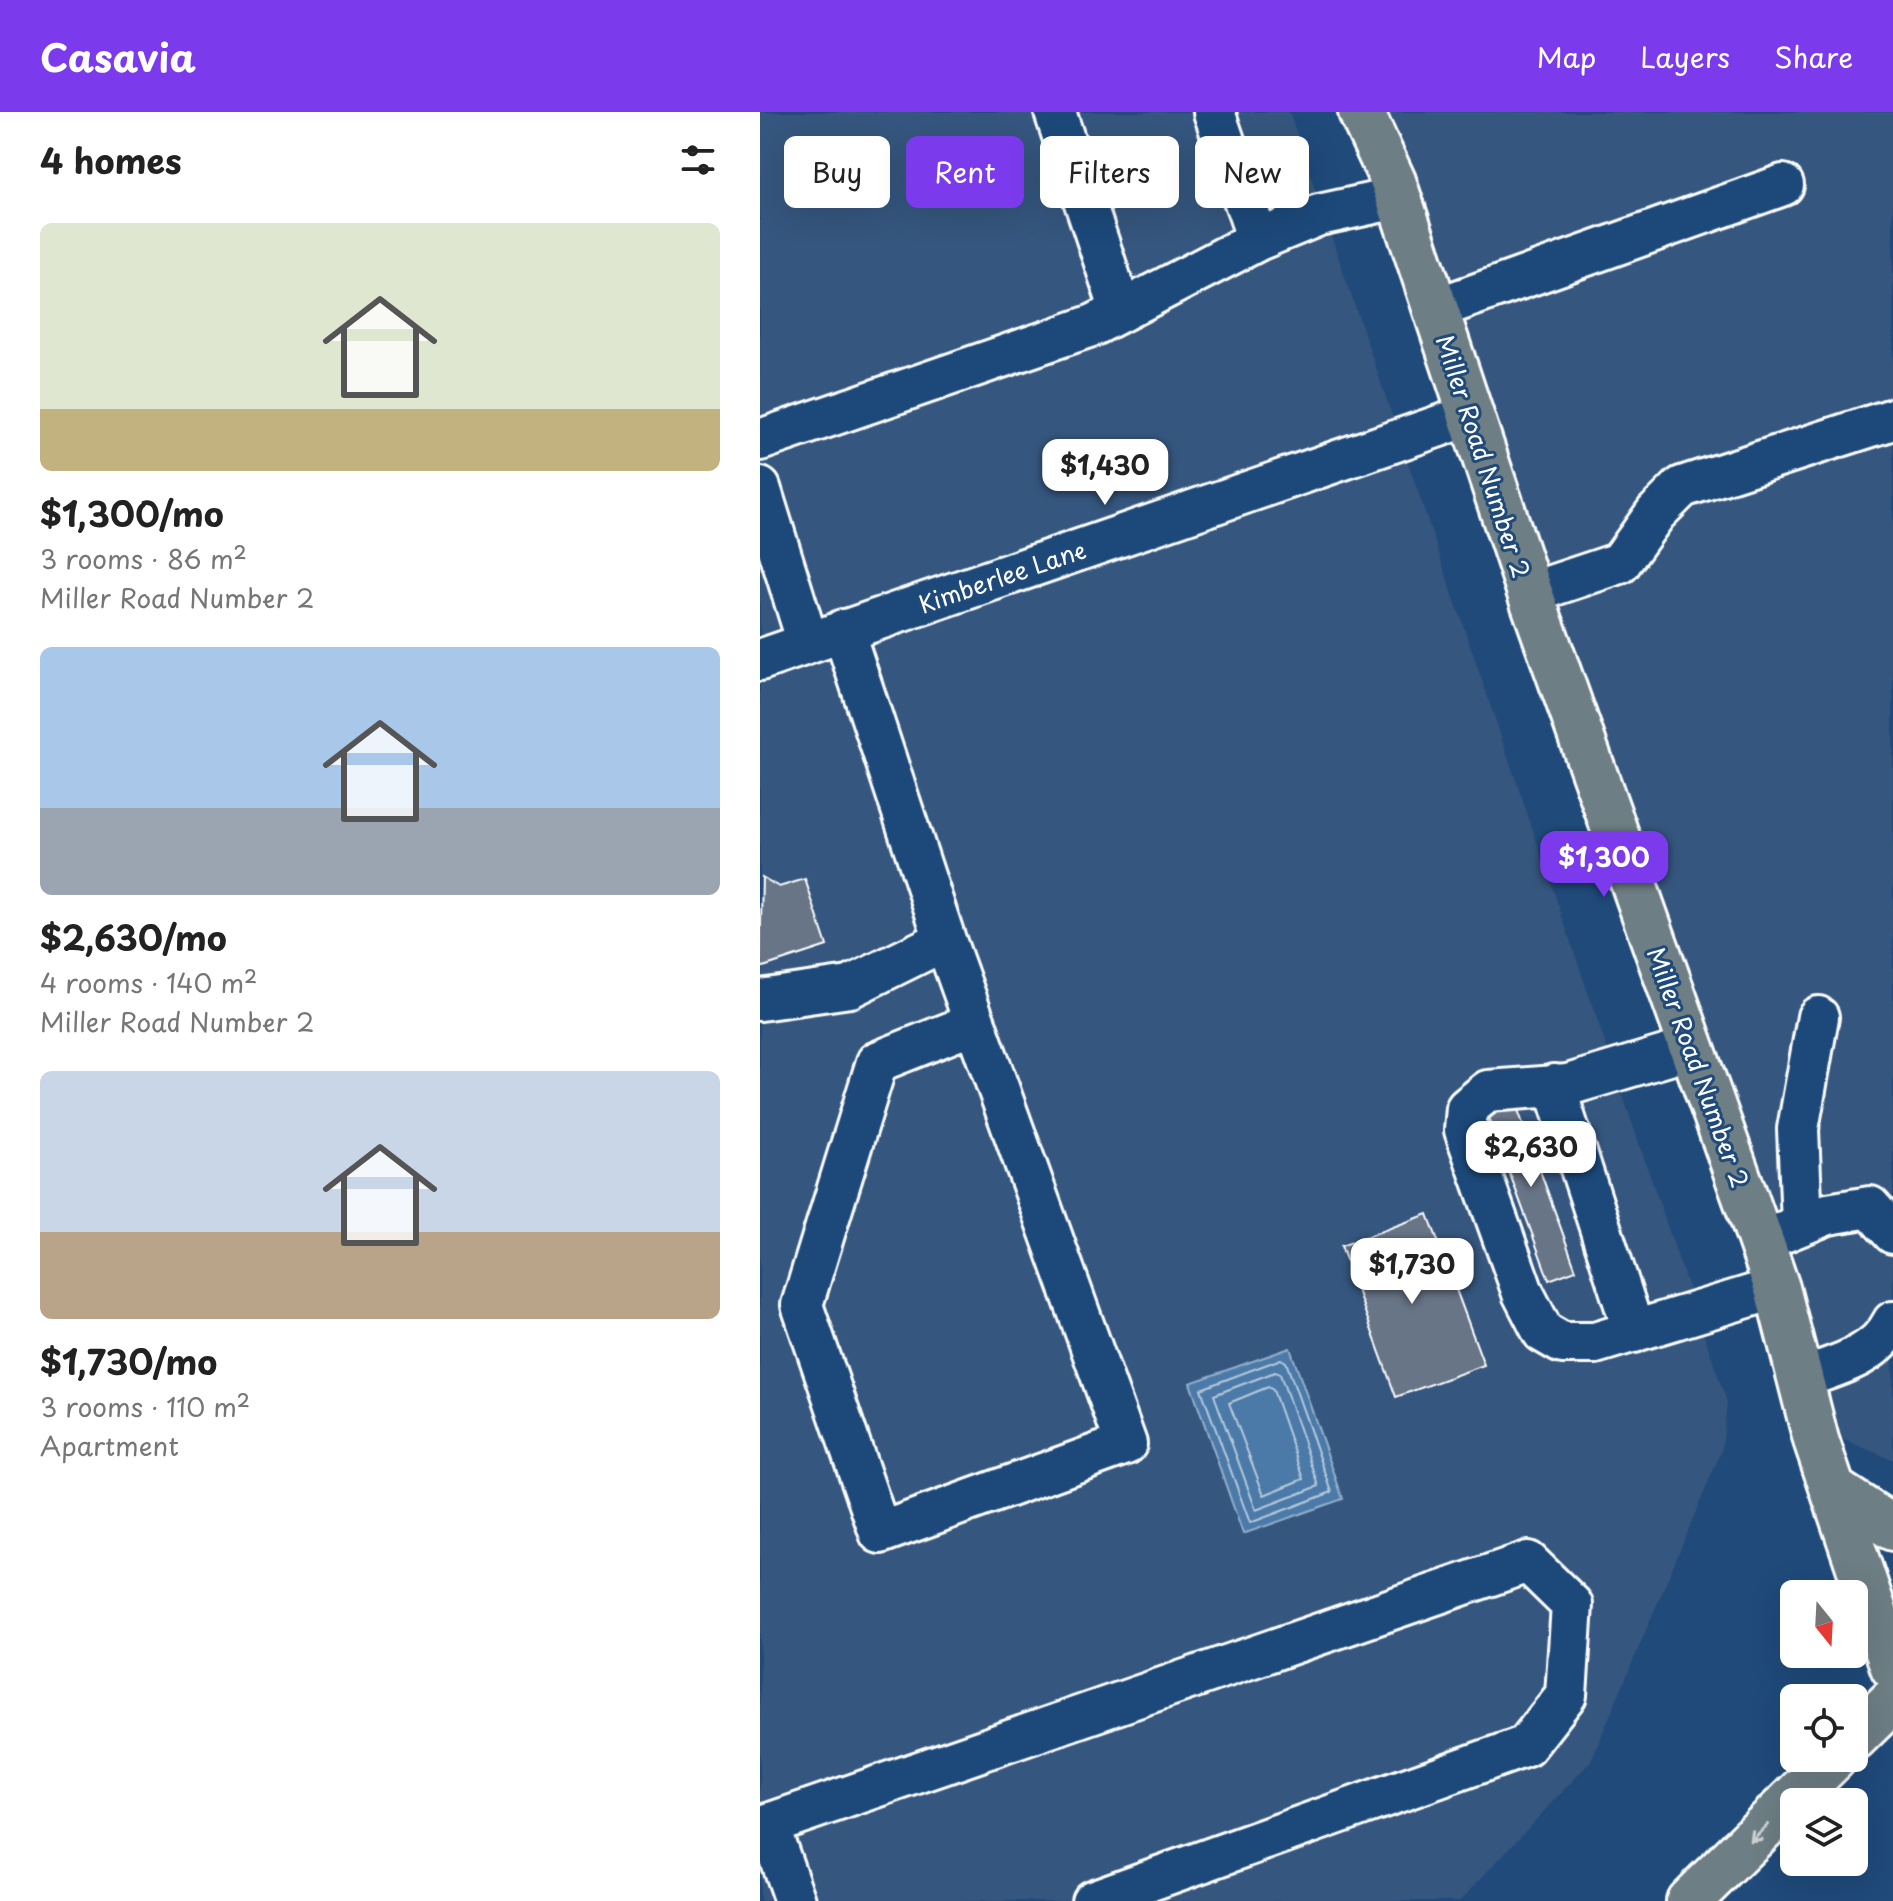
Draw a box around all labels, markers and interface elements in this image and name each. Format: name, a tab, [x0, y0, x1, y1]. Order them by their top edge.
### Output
text: Casavia	[40, 28, 196, 85]
text: Map	[1536, 35, 1596, 78]
text: Layers	[1640, 35, 1730, 78]
text: Share	[1774, 35, 1853, 78]
text: 4 homes	[40, 134, 182, 186]
chip: Buy	[784, 136, 890, 208]
chip: Rent	[906, 136, 1024, 208]
chip: Filters	[1040, 136, 1179, 208]
chip: New	[1195, 136, 1309, 208]
icon: filters	[676, 138, 720, 182]
icon: home	[308, 275, 452, 419]
street label: Miller Road Number 2	[1428, 330, 1540, 582]
pin: $1,430	[1040, 439, 1170, 507]
text: $1,430	[1060, 445, 1150, 484]
text: $1,300/mo	[40, 487, 224, 539]
street label: Kimberlee Lane	[914, 531, 1090, 621]
text: 3 rooms · 86 m²	[40, 539, 247, 578]
text: Miller Road Number 2	[40, 578, 314, 617]
icon: home	[308, 699, 452, 843]
pin: $1,300	[1539, 831, 1669, 899]
text: $1,300	[1558, 837, 1650, 876]
text: $2,630/mo	[40, 911, 227, 963]
street label: Miller Road Number 2	[1639, 942, 1759, 1192]
text: 4 rooms · 140 m²	[40, 963, 258, 1002]
text: Miller Road Number 2	[40, 1002, 314, 1041]
pin: $2,630	[1466, 1121, 1596, 1189]
icon: home	[308, 1123, 452, 1267]
text: $2,630	[1484, 1127, 1578, 1166]
pin: $1,730	[1347, 1238, 1477, 1306]
text: $1,730	[1369, 1244, 1455, 1283]
text: $1,730/mo	[40, 1335, 217, 1387]
text: 3 rooms · 110 m²	[40, 1387, 250, 1426]
text: Apartment	[40, 1426, 179, 1465]
north arrow	[1780, 1580, 1868, 1668]
map controls	[1780, 1580, 1868, 1876]
button: locate	[1780, 1684, 1868, 1772]
button: layers	[1780, 1788, 1868, 1876]
one-way arrow	[1749, 1823, 1769, 1842]

